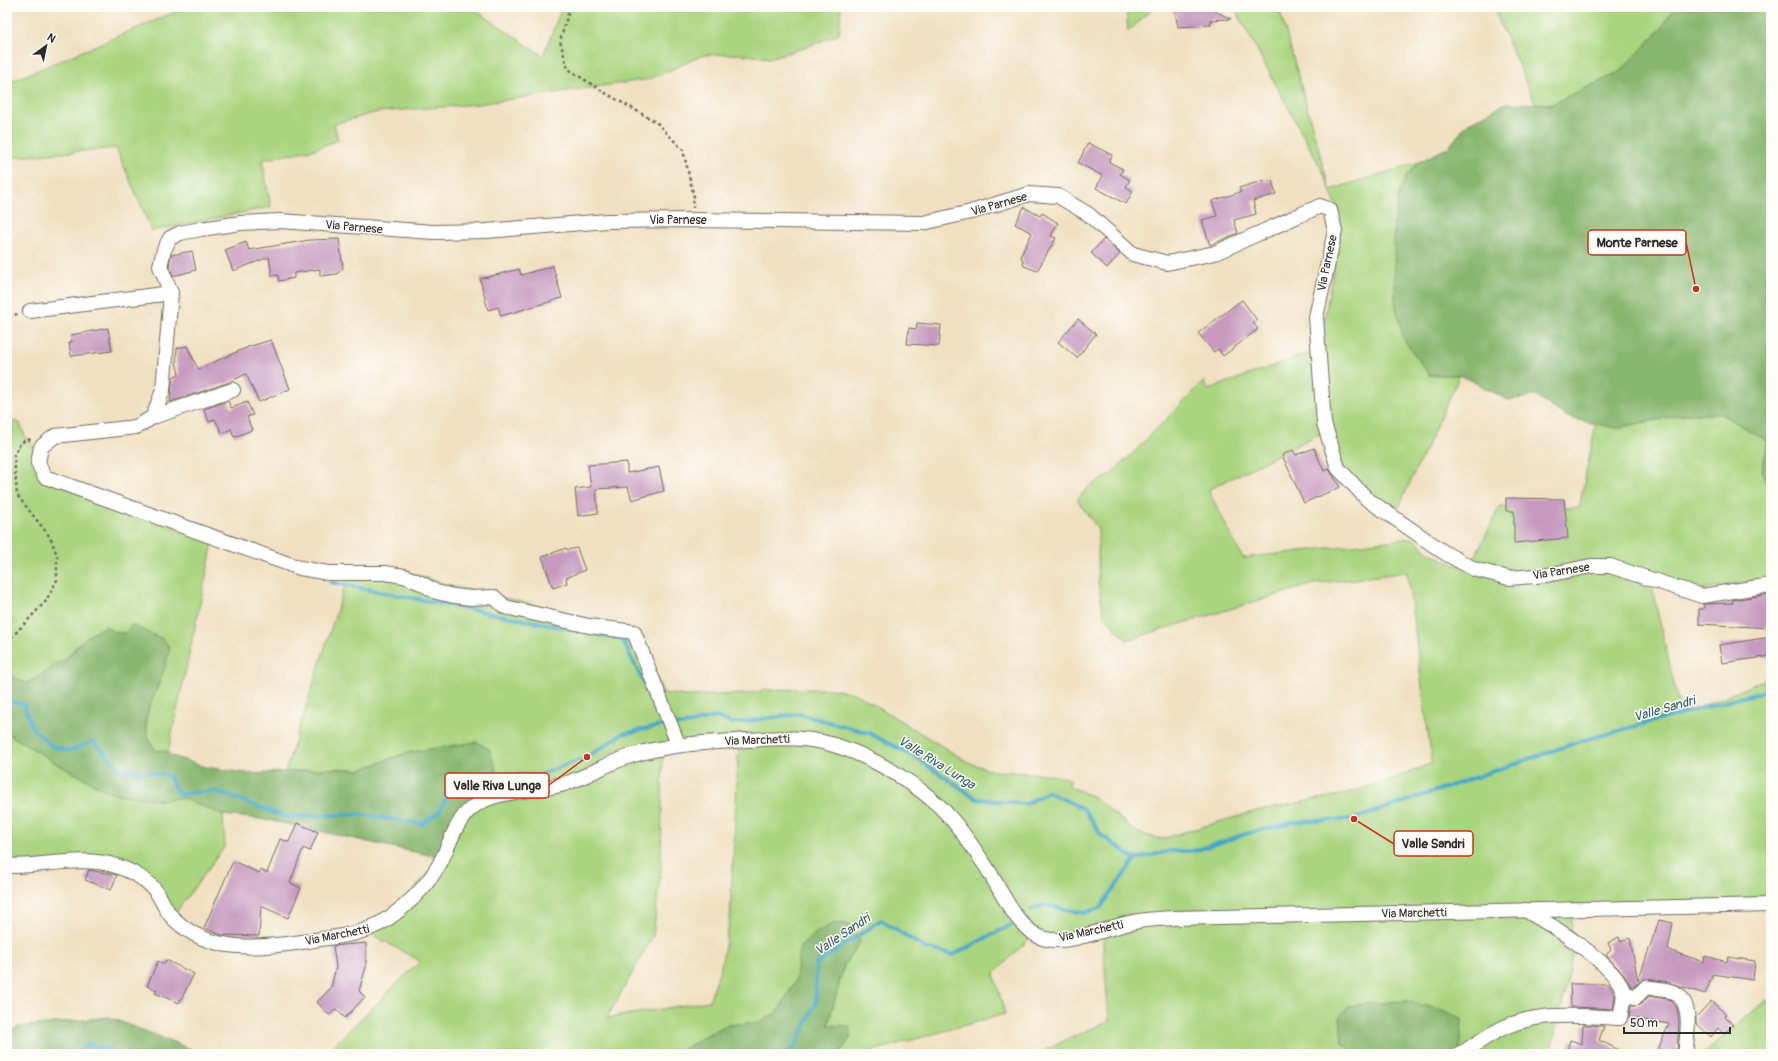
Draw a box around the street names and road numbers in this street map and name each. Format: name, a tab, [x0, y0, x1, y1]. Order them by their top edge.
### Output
street label: Via Parnese	[969, 189, 1029, 220]
street label: Via Parnese	[649, 213, 707, 228]
street label: Via Parnese	[325, 218, 383, 237]
street label: Via Parnese	[1314, 233, 1341, 293]
street label: Via Parnese	[1532, 560, 1591, 583]
street label: Via Marchetti	[724, 732, 790, 749]
street label: Via Marchetti	[1381, 905, 1447, 922]
street label: Via Marchetti	[1058, 917, 1125, 946]
street label: Via Marchetti	[304, 922, 371, 949]

